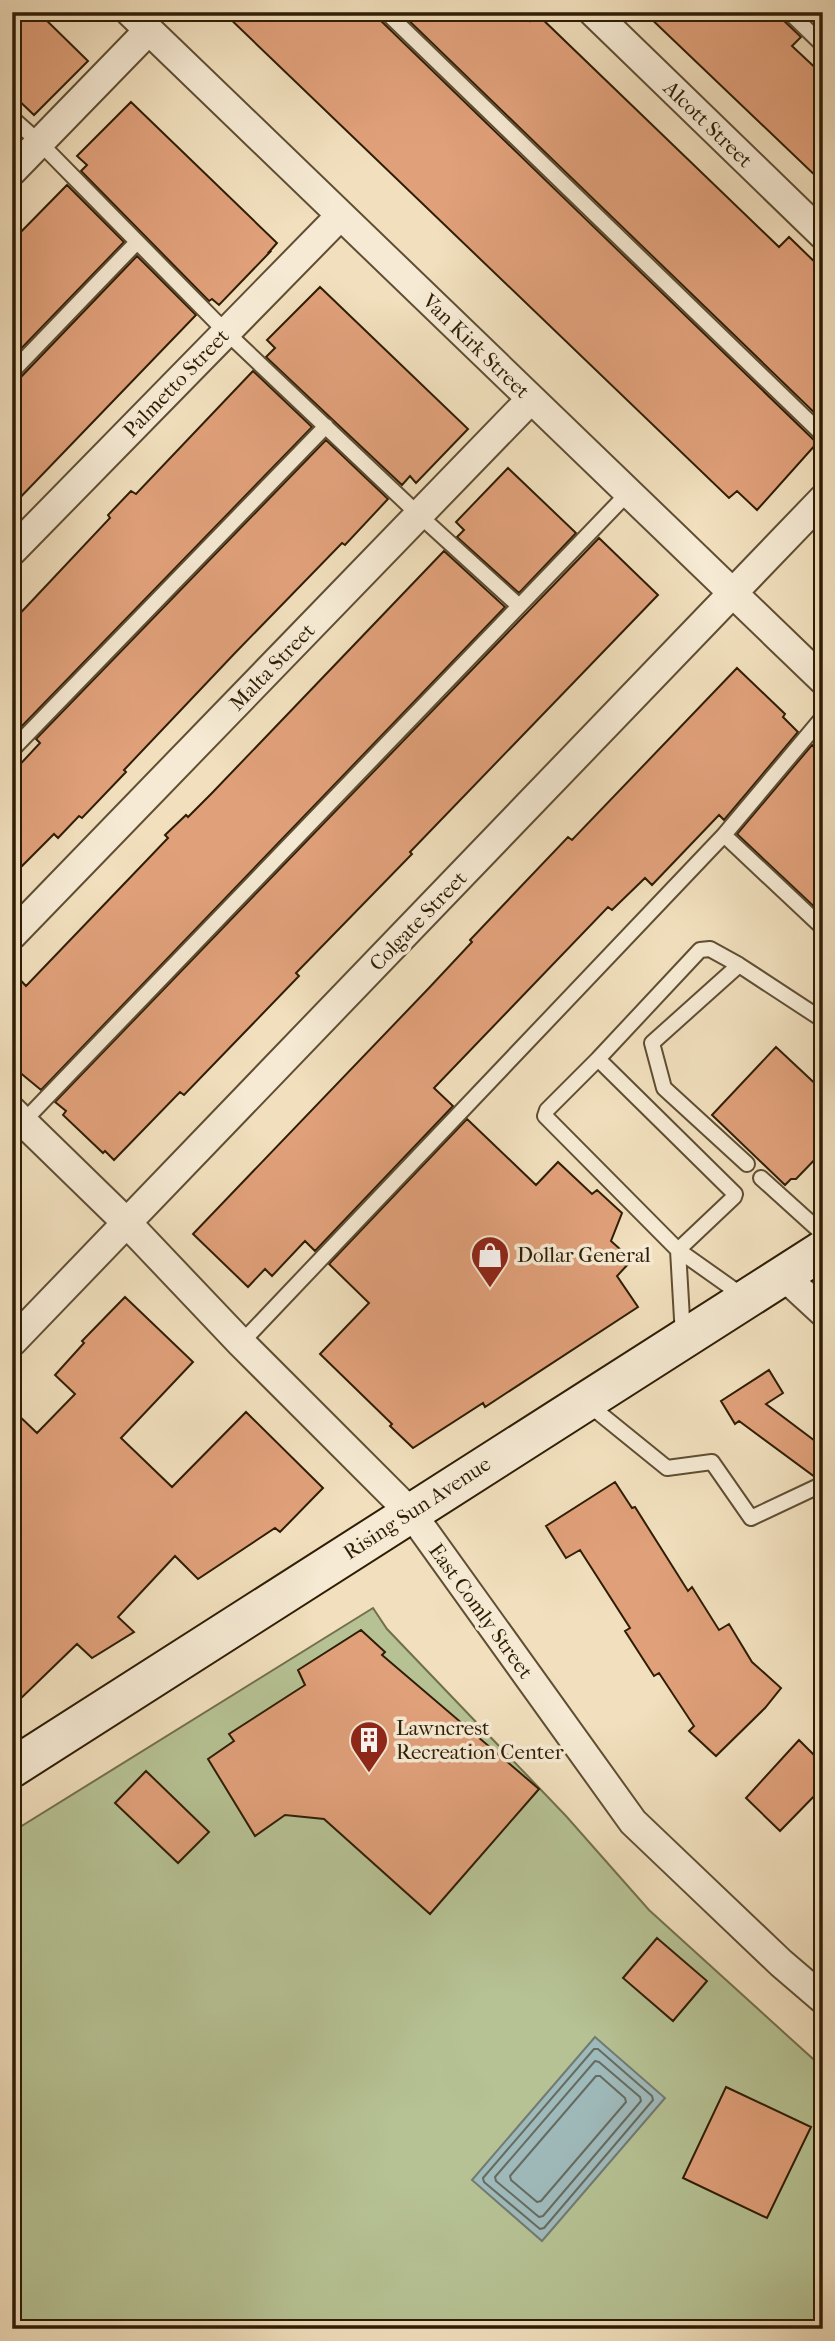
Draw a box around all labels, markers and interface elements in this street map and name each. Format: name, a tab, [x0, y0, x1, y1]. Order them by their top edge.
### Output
street label: Alcott Street	[658, 75, 758, 173]
street label: Van Kirk Street	[417, 288, 535, 404]
street label: Palmetto Street	[118, 323, 234, 442]
street label: Malta Street	[225, 618, 320, 716]
street label: Colgate Street	[365, 866, 472, 976]
shop icon: Dollar General	[469, 1234, 511, 1289]
place label: Dollar General	[517, 1243, 651, 1267]
street label: Rising Sun Avenue	[339, 1452, 495, 1564]
street label: East Comly Street	[424, 1539, 538, 1684]
place label: Lawncrest Recreation Center	[396, 1716, 564, 1764]
building icon: Lawncrest Recreation Center	[348, 1719, 390, 1774]

